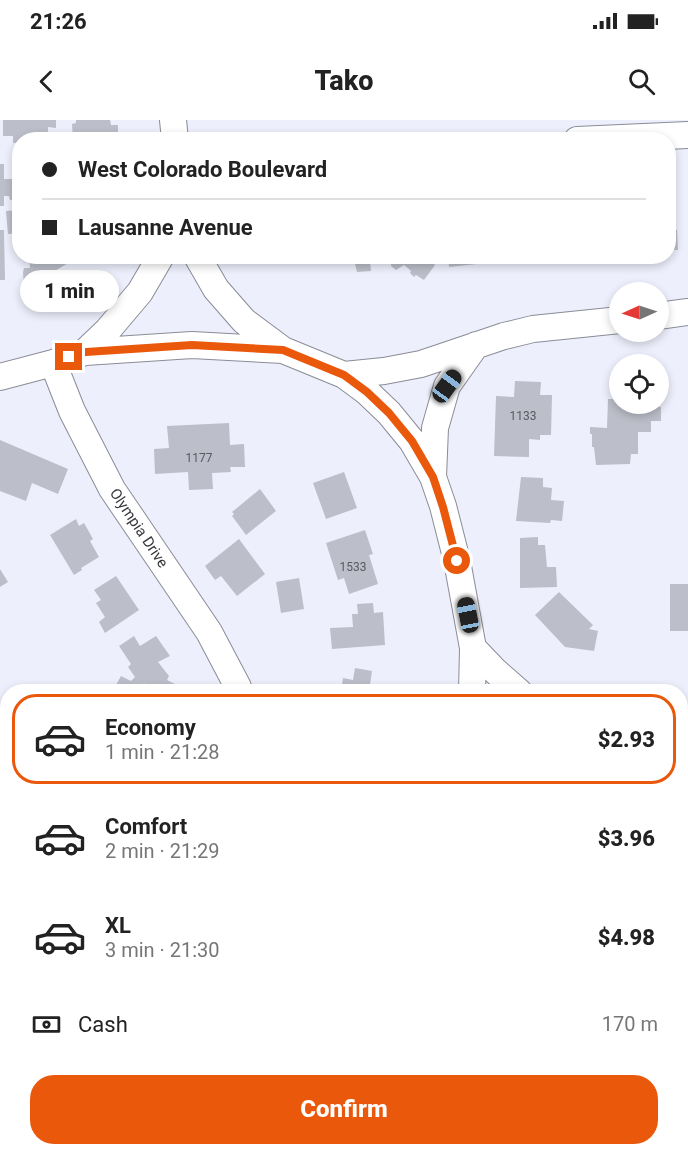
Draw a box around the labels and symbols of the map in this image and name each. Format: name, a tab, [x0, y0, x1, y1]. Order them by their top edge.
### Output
callout: 1 min	[20, 270, 118, 312]
north arrow	[609, 282, 669, 342]
route end	[55, 343, 82, 370]
car	[429, 366, 465, 406]
house number: 1133	[510, 409, 536, 423]
house number: 1177	[186, 451, 213, 465]
street label: Olympia Drive	[106, 485, 172, 571]
route start	[443, 547, 470, 574]
house number: 1533	[340, 560, 366, 574]
car	[456, 596, 480, 634]

